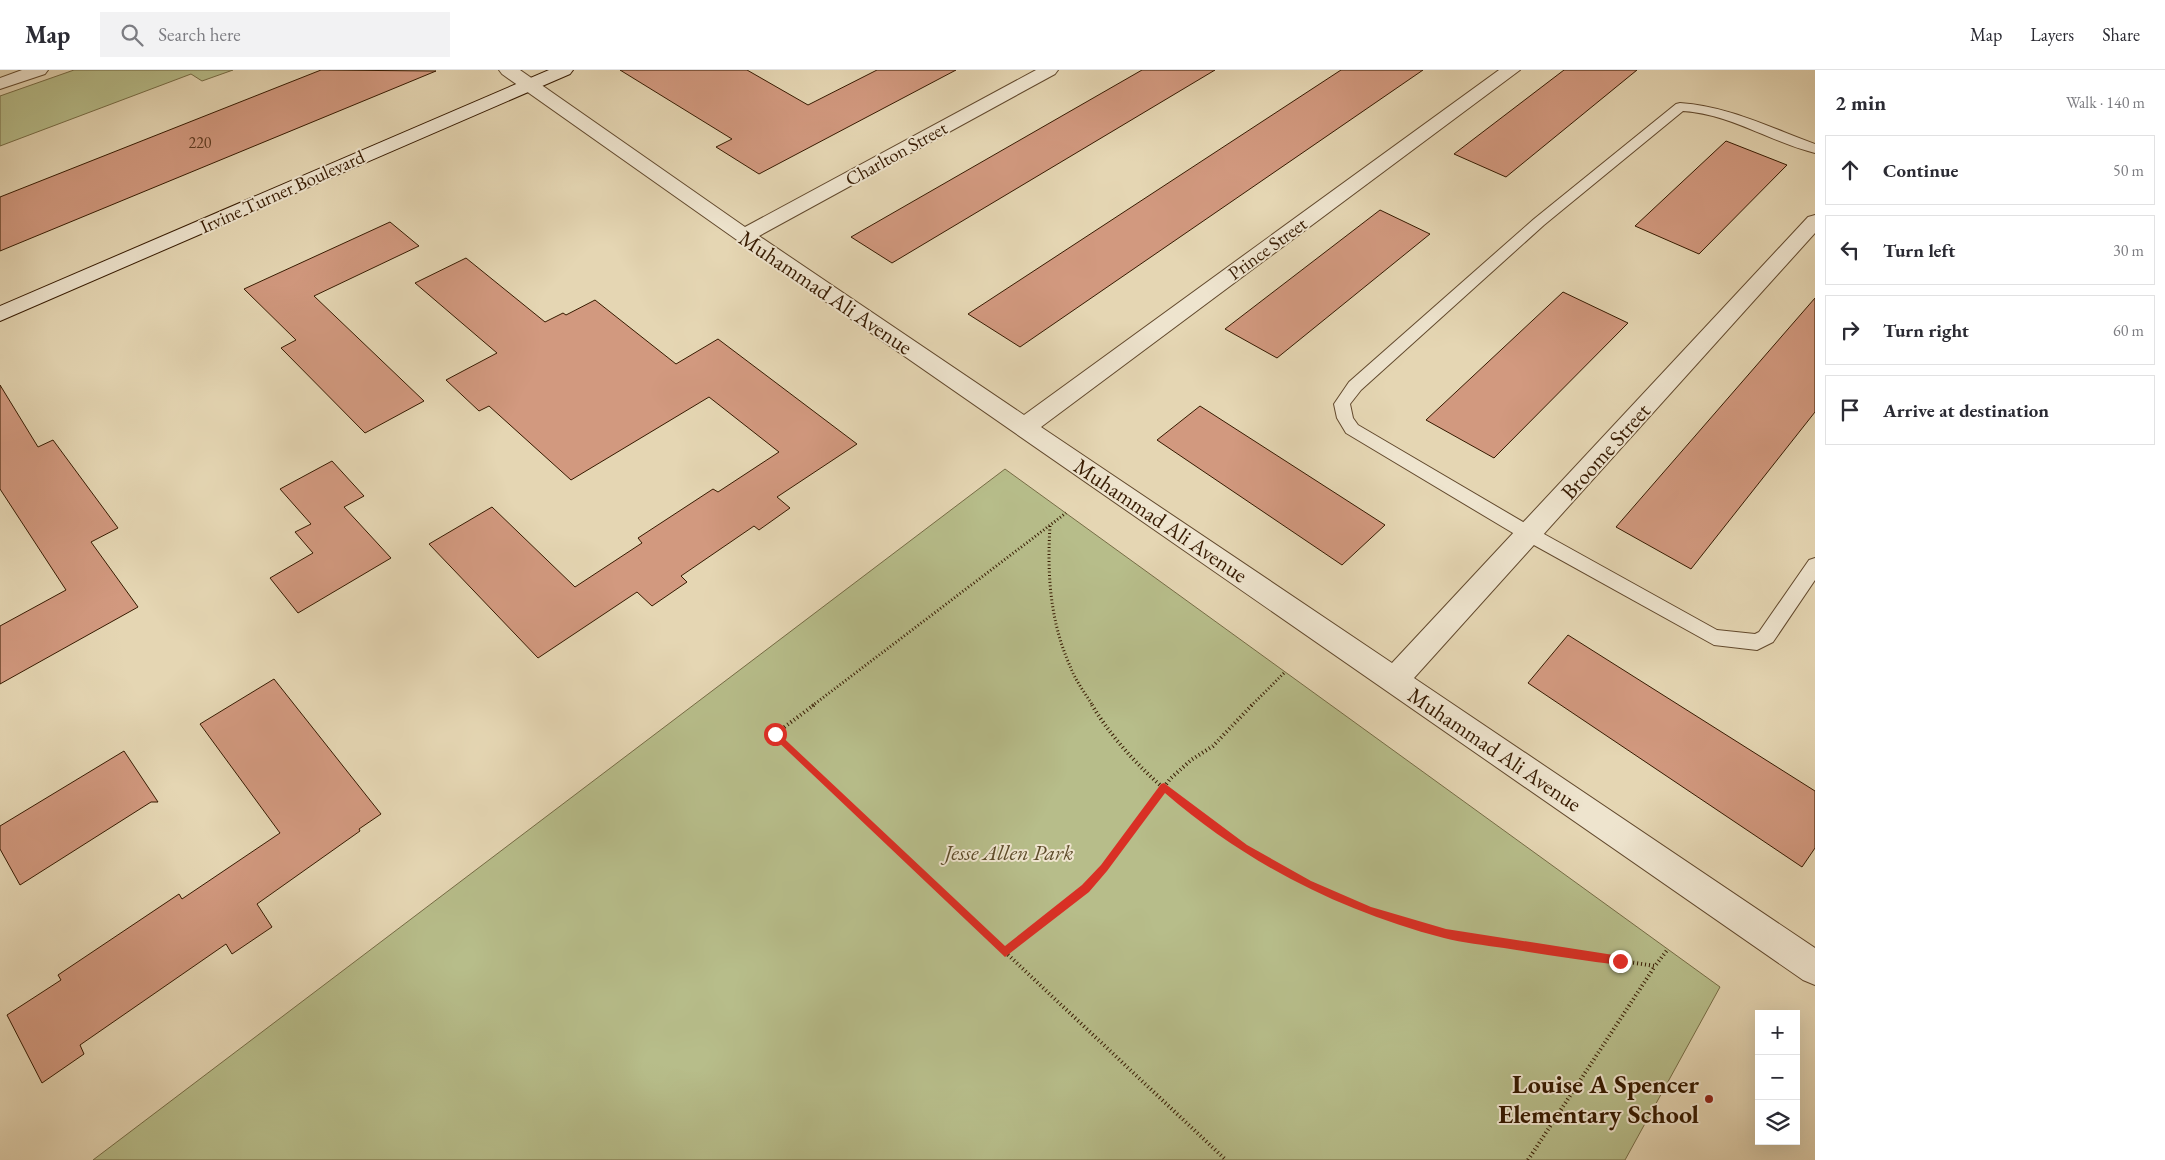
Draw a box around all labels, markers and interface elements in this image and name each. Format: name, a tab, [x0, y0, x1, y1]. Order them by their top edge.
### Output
search box	[100, 12, 450, 57]
text: Map	[25, 19, 70, 50]
icon: search	[118, 21, 146, 49]
text: Search here	[158, 22, 241, 47]
text: Map	[1970, 23, 2002, 46]
text: Layers	[2030, 23, 2074, 46]
text: Share	[2102, 23, 2140, 46]
text: 2 min	[1835, 89, 1886, 116]
text: Walk · 140 m	[2066, 92, 2145, 113]
street label: Charlton Street	[841, 115, 952, 192]
house number: 220	[188, 132, 212, 153]
street label: Irvine Turner Boulevard	[196, 144, 369, 239]
icon: ahead	[1836, 156, 1864, 184]
text: Continue	[1883, 158, 1958, 183]
text: 50 m	[2113, 160, 2144, 181]
street label: Prince Street	[1223, 211, 1312, 286]
street label: Muhammad Ali Avenue	[733, 223, 919, 362]
icon: left	[1836, 236, 1864, 264]
text: Turn left	[1883, 238, 1955, 263]
text: 30 m	[2113, 240, 2144, 261]
icon: right	[1836, 316, 1864, 344]
text: Turn right	[1883, 318, 1969, 343]
text: 60 m	[2113, 320, 2144, 341]
icon: arrive	[1836, 396, 1864, 424]
street label: Broome Street	[1554, 397, 1657, 506]
text: Arrive at destination	[1883, 398, 2049, 423]
street label: Muhammad Ali Avenue	[1068, 451, 1254, 590]
street label: Muhammad Ali Avenue	[1402, 680, 1588, 819]
route start	[764, 723, 787, 746]
park label: Jesse Allen Park	[940, 838, 1073, 867]
route end	[1609, 950, 1632, 973]
map controls	[1755, 1010, 1800, 1145]
button: +	[1755, 1010, 1800, 1055]
button: −	[1755, 1055, 1800, 1100]
place label: Louise A Spencer Elementary School	[1498, 1067, 1699, 1131]
marker: Louise A Spencer Elementary School	[1703, 1093, 1715, 1105]
button: layers	[1755, 1100, 1800, 1145]

